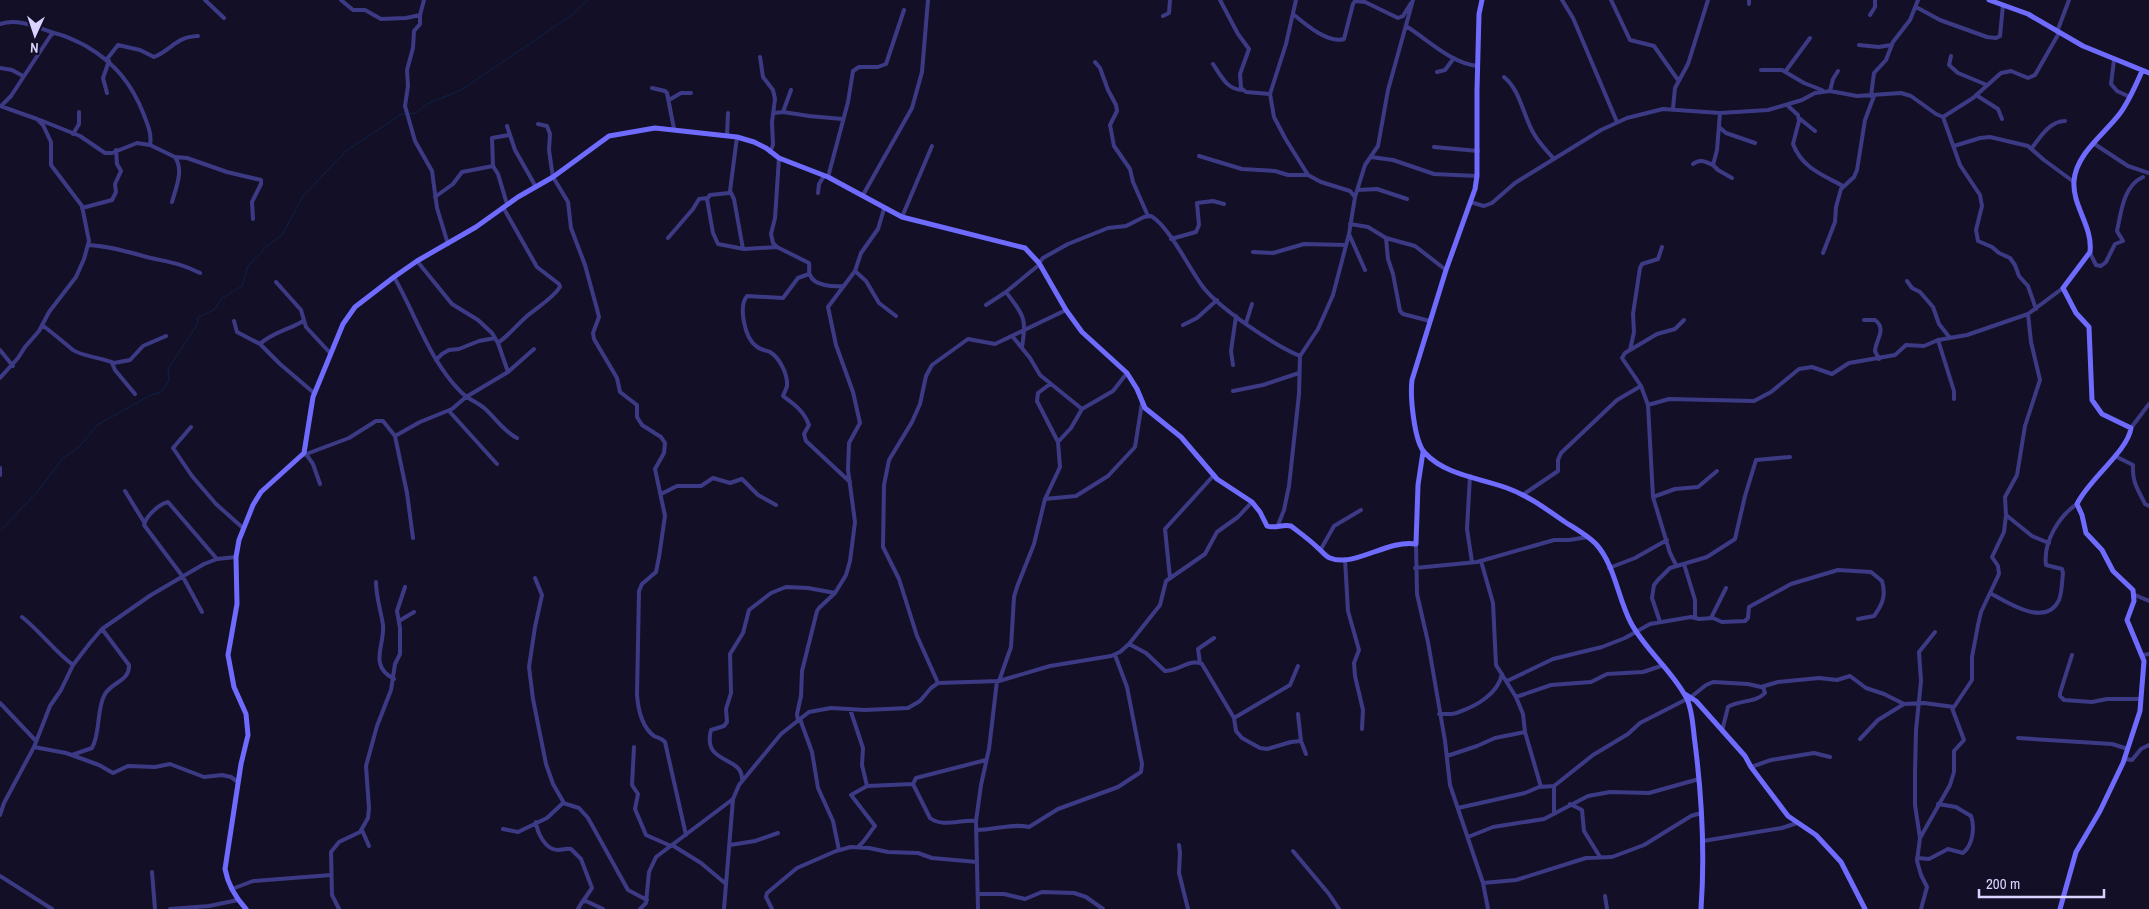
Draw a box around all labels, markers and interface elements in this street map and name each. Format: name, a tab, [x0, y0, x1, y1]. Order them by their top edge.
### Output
north arrow	[10, 10, 60, 60]
text: N	[30, 39, 39, 57]
scale bar	[1979, 866, 2104, 898]
text: 200 m	[1986, 873, 2020, 894]

